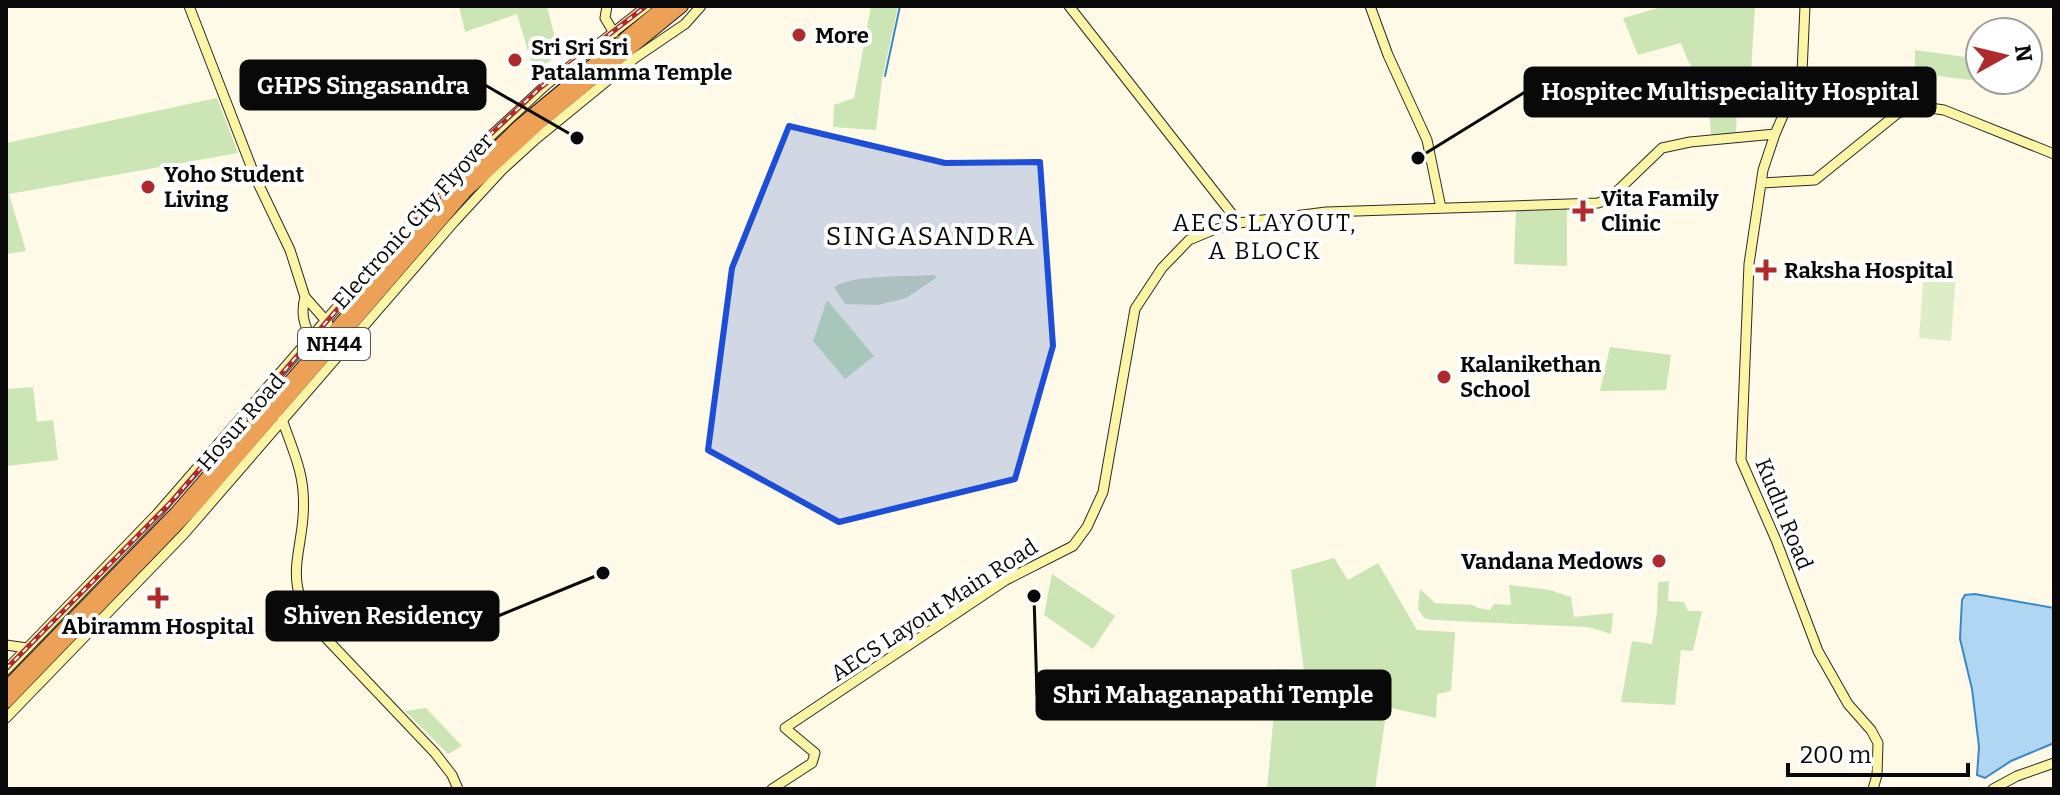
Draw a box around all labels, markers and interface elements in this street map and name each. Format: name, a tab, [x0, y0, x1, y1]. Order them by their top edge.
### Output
north arrow	[1964, 16, 2044, 96]
place label: More	[815, 22, 869, 49]
marker: More	[790, 26, 808, 44]
place label: Sri Sri Sri Patalamma Temple	[531, 34, 732, 86]
text: N	[2009, 43, 2038, 64]
marker: Sri Sri Sri Patalamma Temple	[506, 51, 524, 69]
callout: GHPS Singasandra	[241, 61, 485, 109]
callout: Hospitec Multispeciality Hospital	[1525, 68, 1935, 116]
text: GHPS Singasandra	[257, 72, 470, 100]
text: Hospitec Multispeciality Hospital	[1541, 78, 1919, 106]
street label: Electronic City Flyover	[327, 127, 499, 315]
place label: Yoho Student Living	[164, 161, 304, 213]
marker: Yoho Student Living	[139, 178, 157, 196]
place label: Vita Family Clinic	[1601, 185, 1719, 237]
marker: Vita Family Clinic	[1572, 200, 1594, 222]
district label: AECS LAYOUT, A BLOCK	[1172, 209, 1358, 265]
district label: SINGASANDRA	[826, 221, 1036, 252]
place label: Raksha Hospital	[1784, 257, 1953, 284]
marker: Raksha Hospital	[1755, 259, 1777, 281]
road number: NH44	[298, 328, 370, 360]
place label: Kalanikethan School	[1460, 351, 1601, 403]
street label: Hosur Road	[192, 368, 290, 476]
marker: Kalanikethan School	[1435, 368, 1453, 386]
street label: Kudlu Road	[1749, 454, 1819, 574]
street label: AECS Layout Main Road	[826, 533, 1042, 687]
place label: Vandana Medows	[1461, 548, 1643, 575]
marker: Vandana Medows	[1650, 552, 1668, 570]
marker: Abiramm Hospital	[147, 587, 169, 609]
callout: Shiven Residency	[267, 592, 498, 640]
text: Shiven Residency	[283, 602, 483, 630]
place label: Abiramm Hospital	[62, 613, 254, 640]
callout: Shri Mahaganapathi Temple	[1037, 671, 1390, 719]
text: Shri Mahaganapathi Temple	[1053, 681, 1373, 709]
scale bar	[1788, 727, 1968, 777]
text: 200 m	[1800, 741, 1872, 769]

